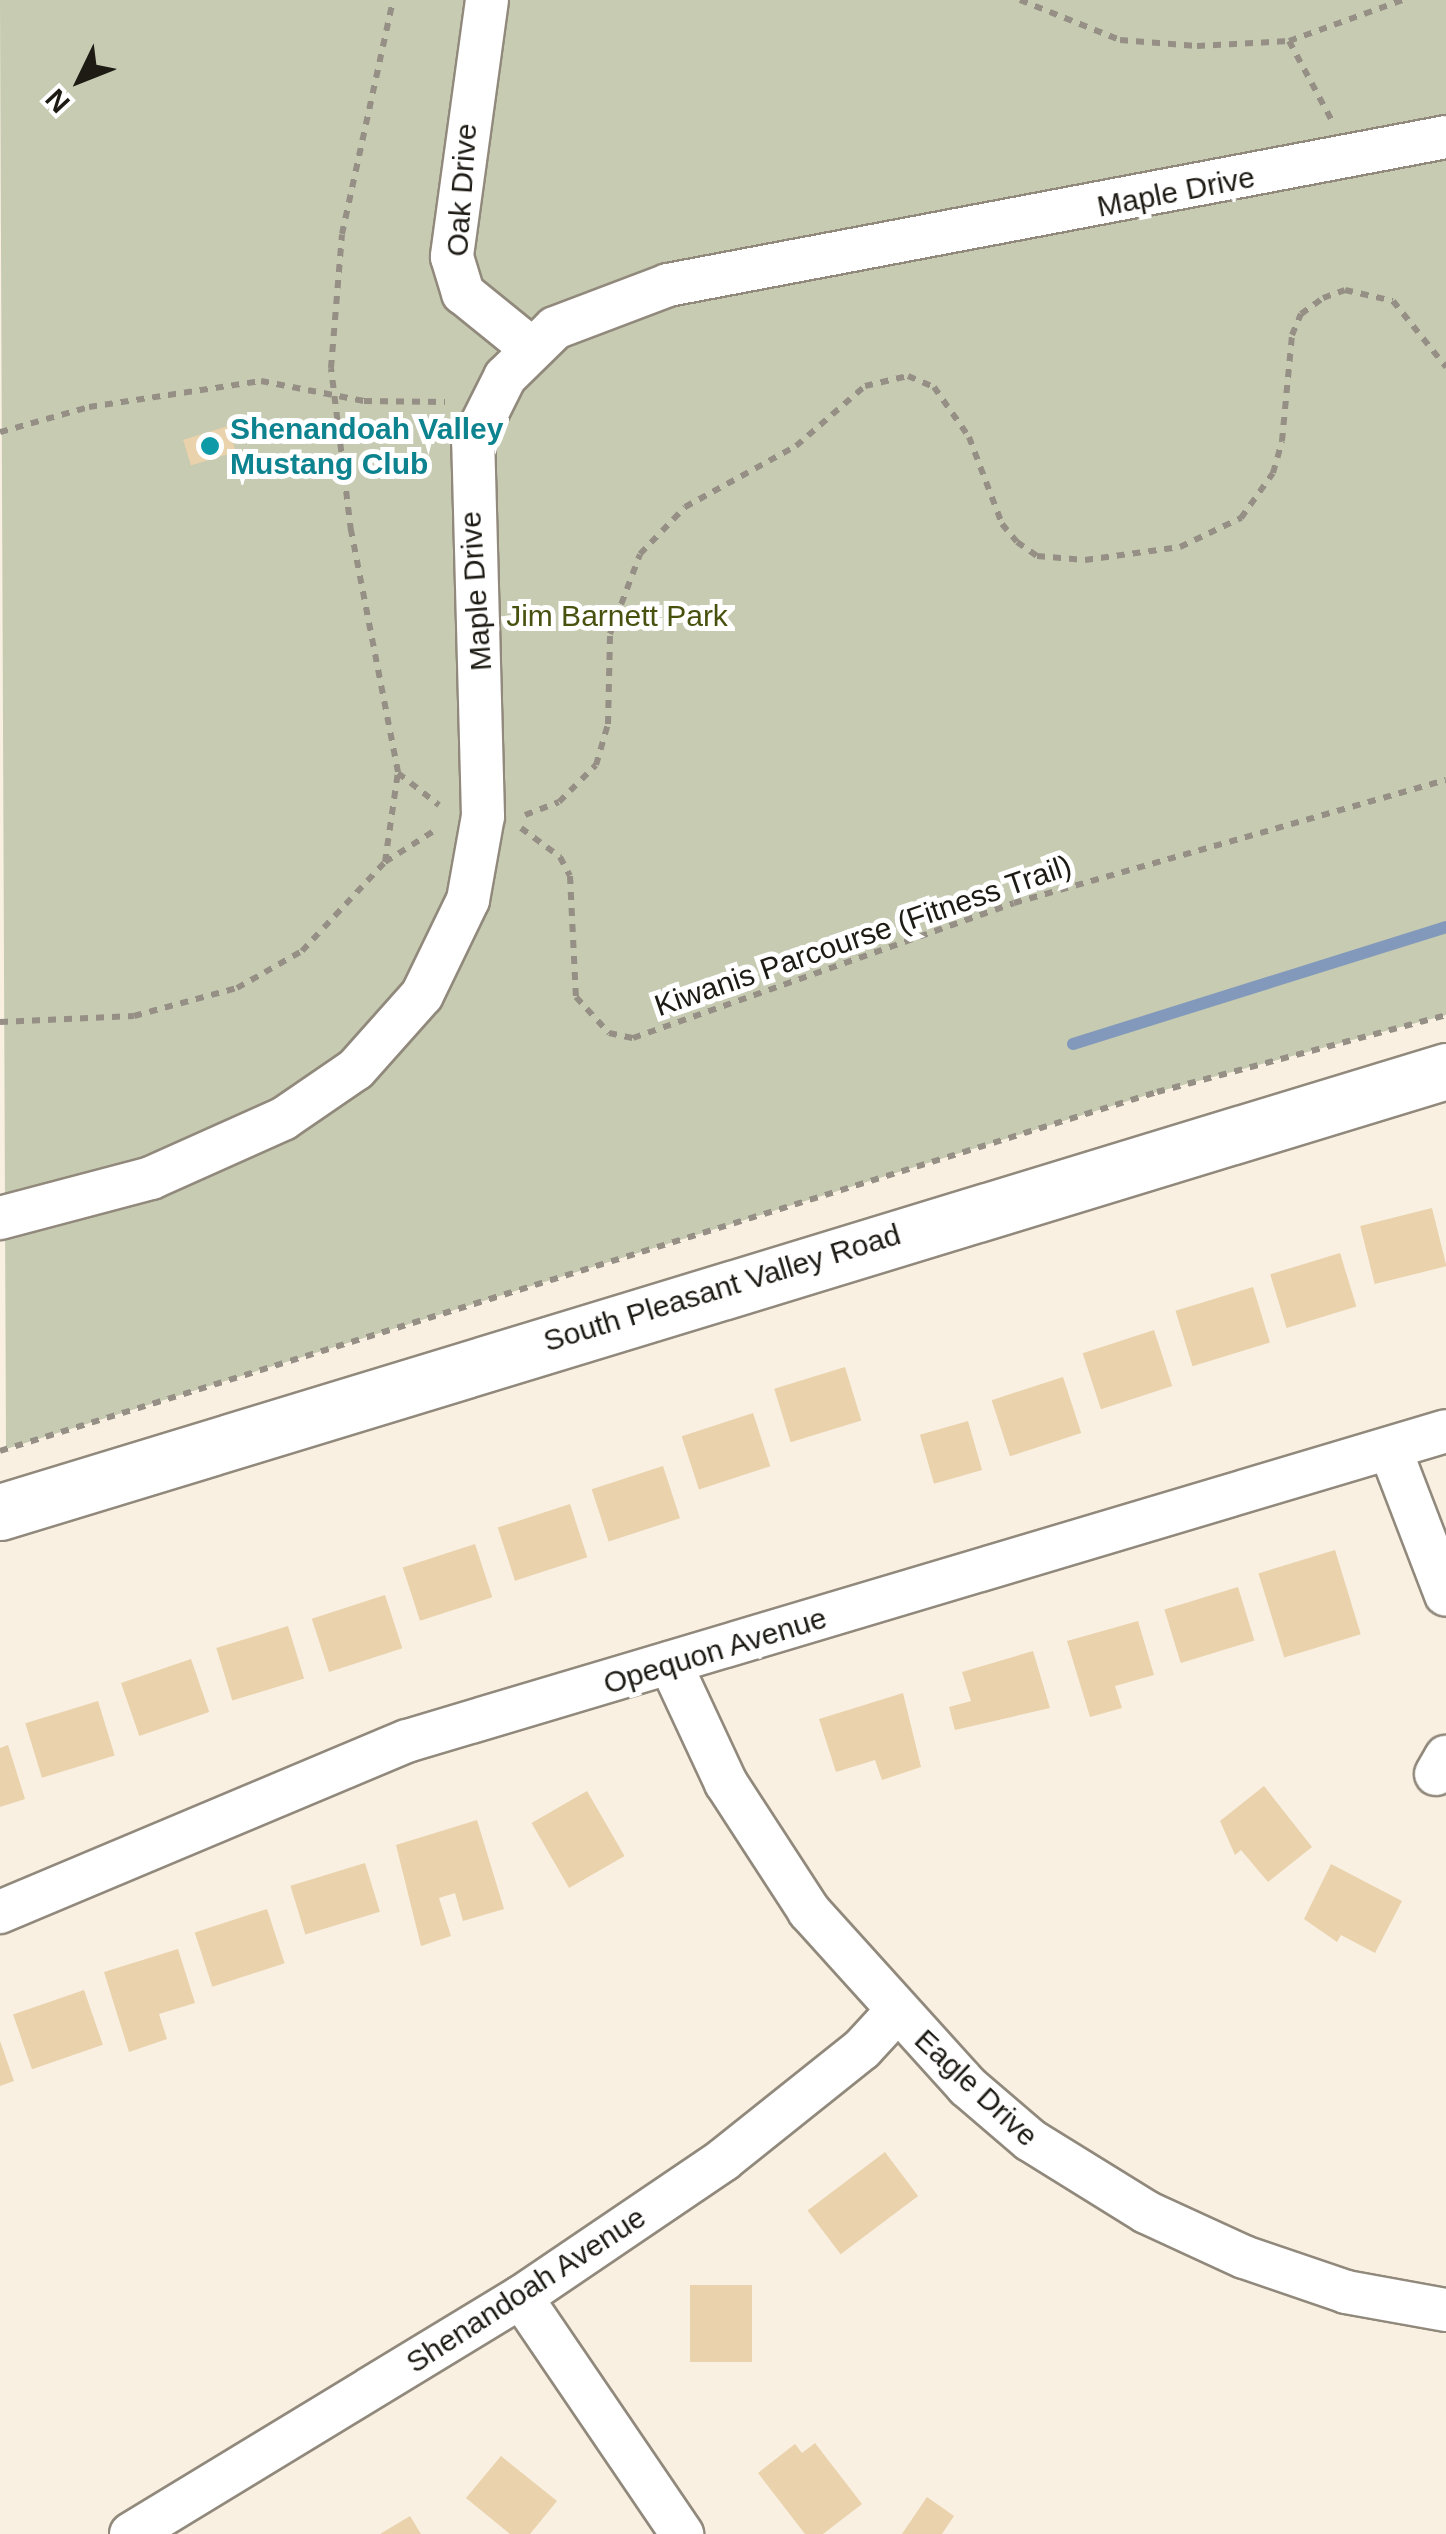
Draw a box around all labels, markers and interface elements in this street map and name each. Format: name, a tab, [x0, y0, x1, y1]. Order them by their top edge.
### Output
north arrow	[30, 30, 130, 130]
text: N	[39, 83, 76, 119]
street label: Oak Drive	[439, 122, 485, 258]
street label: Maple Drive	[1094, 159, 1258, 225]
place label: Shenandoah Valley Mustang Club	[230, 411, 503, 482]
marker: Shenandoah Valley Mustang Club	[199, 435, 221, 457]
street label: Maple Drive	[452, 510, 500, 672]
park label: Jim Barnett Park	[506, 598, 728, 634]
street label: Kiwanis Parcourse (Fitness Trail)	[650, 848, 1076, 1024]
street label: South Pleasant Valley Road	[539, 1217, 905, 1359]
street label: Opequon Avenue	[598, 1600, 832, 1702]
street label: Eagle Drive	[907, 2022, 1045, 2154]
street label: Shenandoah Avenue	[399, 2199, 653, 2381]

